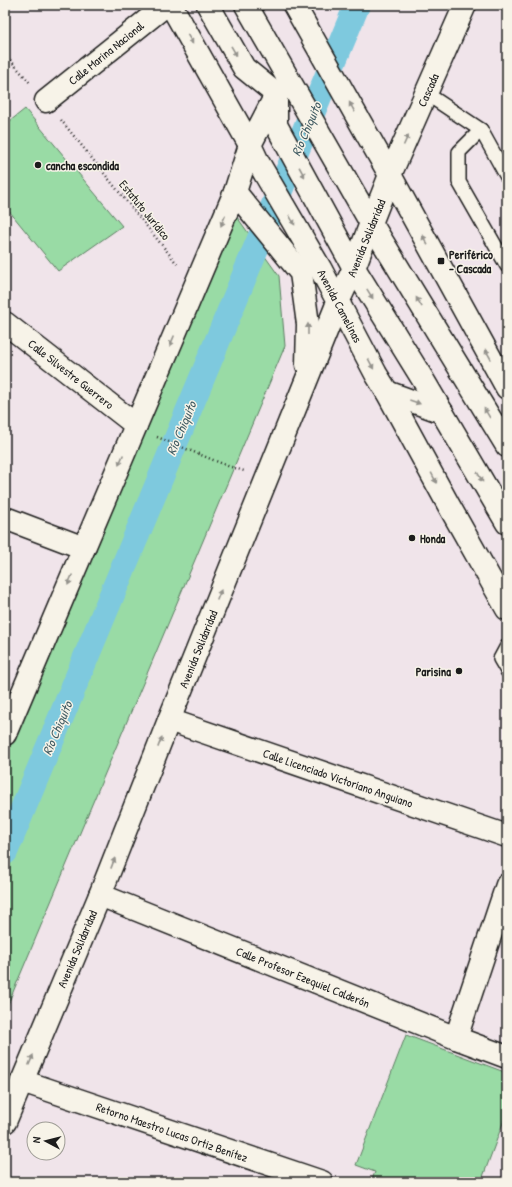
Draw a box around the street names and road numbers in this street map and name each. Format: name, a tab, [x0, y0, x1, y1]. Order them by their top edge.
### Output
street label: Calle Marina Nacional	[65, 17, 148, 89]
street label: Cascada	[413, 70, 443, 109]
street label: Estatuto Jurídico	[115, 176, 175, 244]
street label: Avenida Solidaridad	[343, 196, 389, 280]
street label: Avenida Camelinas	[314, 266, 367, 346]
street label: Calle Silvestre Guerrero	[25, 335, 118, 413]
street label: Avenida Solidaridad	[175, 607, 221, 691]
street label: Calle Licenciado Victoriano Anguiano	[261, 744, 415, 812]
street label: Avenida Solidaridad	[53, 907, 101, 990]
street label: Calle Profesor Ezequiel Calderón	[234, 942, 372, 1012]
street label: Retorno Maestro Lucas Ortiz Benítez	[94, 1098, 250, 1166]

